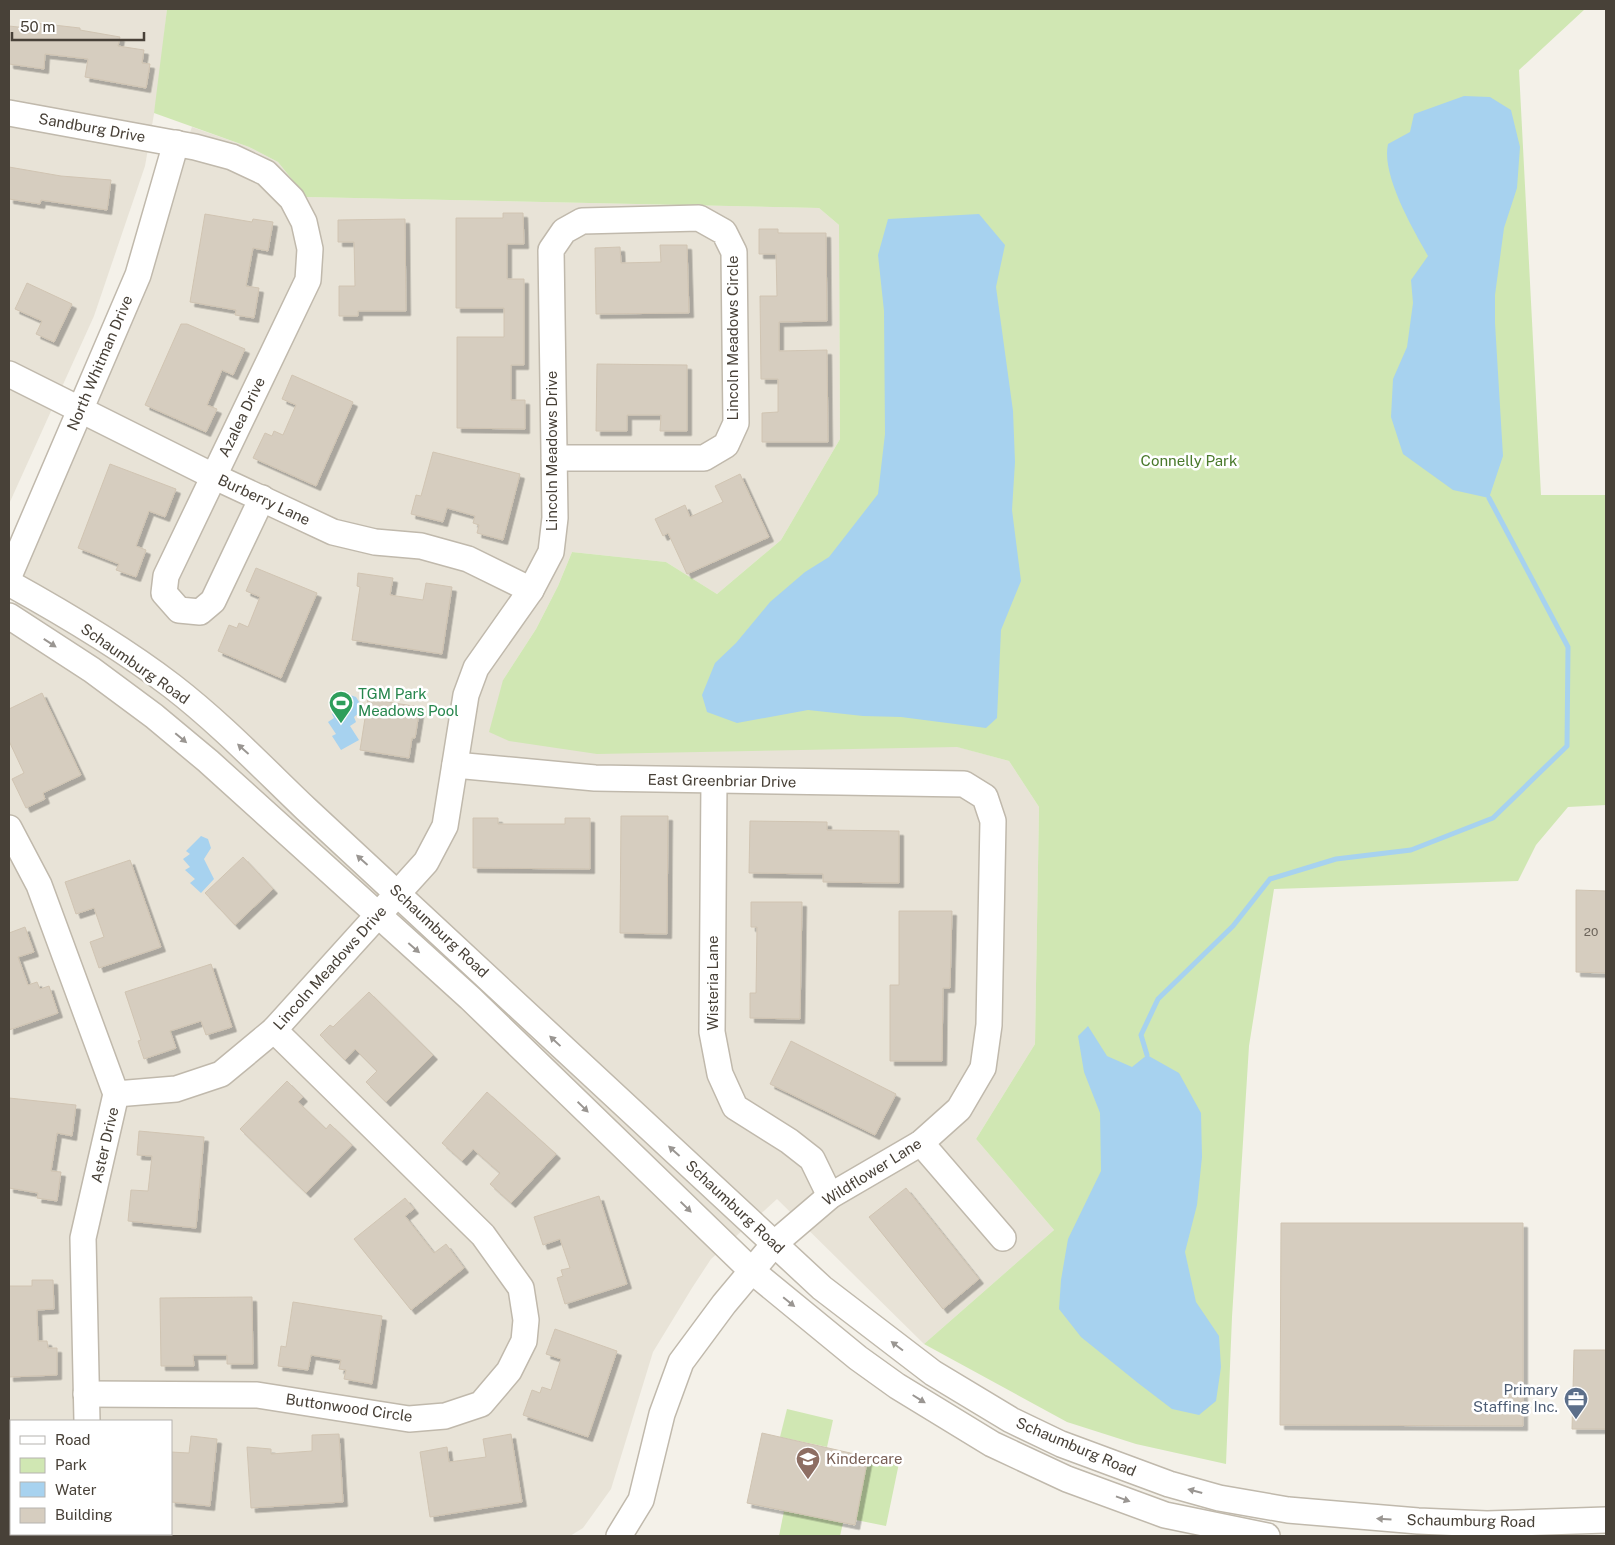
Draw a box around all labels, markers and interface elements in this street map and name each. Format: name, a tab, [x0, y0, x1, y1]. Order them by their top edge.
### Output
scale bar	[12, 10, 145, 42]
text: 50 m	[20, 18, 55, 35]
street label: Sandburg Drive	[37, 110, 147, 145]
street label: Lincoln Meadows Circle	[724, 255, 741, 421]
street label: North Whitman Drive	[63, 293, 136, 433]
street label: Lincoln Meadows Drive	[543, 371, 560, 531]
street label: Azalea Drive	[215, 374, 268, 459]
park label: Connelly Park	[1141, 452, 1237, 469]
street label: Burberry Lane	[215, 471, 313, 528]
street label: Schaumburg Road	[78, 620, 193, 707]
one-way arrow	[43, 638, 56, 648]
place label: TGM Park Meadows Pool	[358, 685, 459, 719]
sports icon: TGM Park Meadows Pool	[328, 690, 354, 724]
one-way arrow	[174, 733, 187, 744]
one-way arrow	[238, 743, 250, 755]
street label: East Greenbriar Drive	[647, 771, 797, 790]
one-way arrow	[356, 854, 368, 866]
street label: Schaumburg Road	[386, 881, 492, 981]
street label: Lincoln Meadows Drive	[270, 902, 390, 1033]
house number: 20	[1584, 925, 1598, 939]
street label: Wisteria Lane	[704, 936, 721, 1030]
one-way arrow	[407, 942, 419, 954]
one-way arrow	[549, 1035, 561, 1047]
one-way arrow	[577, 1101, 589, 1113]
street label: Aster Drive	[88, 1105, 121, 1185]
street label: Wildflower Lane	[819, 1134, 924, 1209]
one-way arrow	[669, 1145, 681, 1157]
street label: Schaumburg Road	[682, 1157, 788, 1257]
one-way arrow	[680, 1201, 692, 1213]
one-way arrow	[782, 1296, 795, 1307]
one-way arrow	[890, 1341, 904, 1351]
place label: Primary Staffing Inc.	[1473, 1381, 1558, 1415]
office icon: Primary Staffing Inc.	[1563, 1386, 1589, 1420]
street label: Buttonwood Circle	[284, 1390, 414, 1425]
one-way arrow	[912, 1395, 925, 1404]
street label: Schaumburg Road	[1014, 1414, 1139, 1479]
legend	[10, 1420, 172, 1535]
text: Road	[55, 1431, 91, 1448]
school or university icon: Kindercare	[795, 1446, 821, 1480]
place label: Kindercare	[826, 1450, 902, 1467]
text: Park	[55, 1456, 87, 1473]
text: Water	[55, 1481, 97, 1498]
one-way arrow	[1188, 1487, 1203, 1495]
one-way arrow	[1116, 1496, 1131, 1503]
text: Building	[55, 1506, 113, 1523]
street label: Schaumburg Road	[1407, 1511, 1535, 1530]
one-way arrow	[1376, 1514, 1392, 1522]

